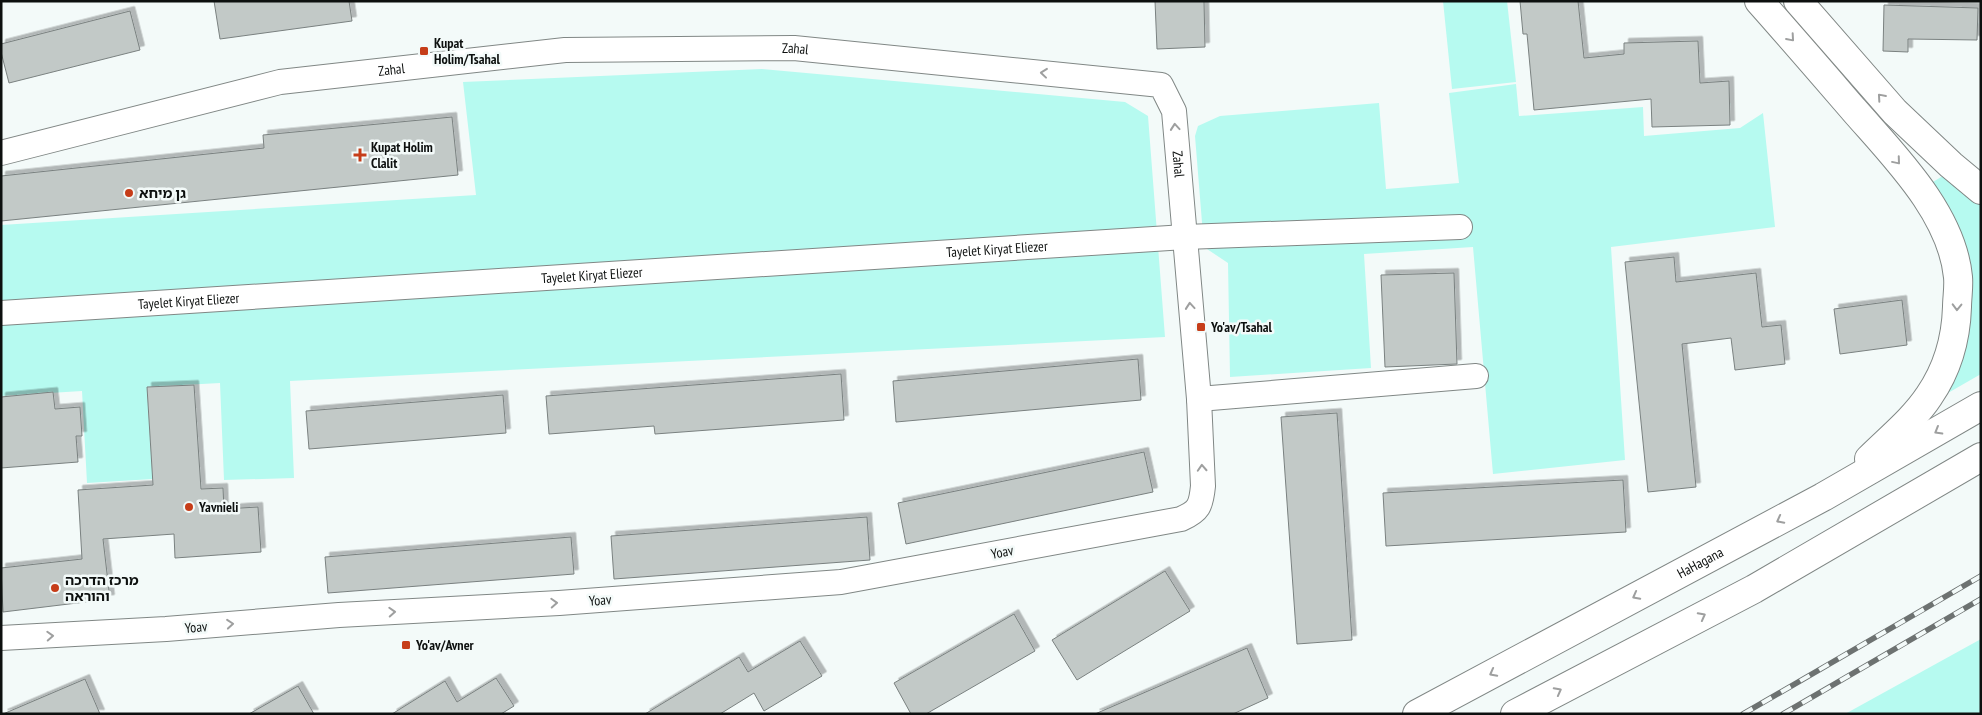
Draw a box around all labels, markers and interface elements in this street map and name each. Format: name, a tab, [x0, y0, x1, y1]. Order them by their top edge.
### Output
one-way arrow	[1785, 32, 1794, 41]
place label: Kupat Holim/Tsahal	[434, 34, 501, 68]
street label: Zahal	[782, 39, 810, 58]
marker: Kupat Holim/Tsahal	[418, 45, 430, 57]
street label: Zahal	[377, 59, 406, 80]
one-way arrow	[1040, 68, 1048, 79]
one-way arrow	[1878, 94, 1887, 103]
one-way arrow	[1170, 123, 1181, 131]
place label: Kupat Holim Clalit	[371, 138, 433, 172]
marker: Kupat Holim Clalit	[353, 148, 367, 162]
street label: Zahal	[1169, 150, 1189, 179]
one-way arrow	[1892, 155, 1900, 164]
place label: גן מיחא	[139, 184, 186, 202]
marker: גן מיחא	[123, 187, 135, 199]
street label: Tayelet Kiryat Eliezer	[946, 237, 1048, 261]
street label: Tayelet Kiryat Eliezer	[540, 263, 643, 287]
street label: Tayelet Kiryat Eliezer	[137, 289, 240, 313]
one-way arrow	[1185, 302, 1196, 310]
one-way arrow	[1952, 304, 1962, 311]
place label: Yo'av/Tsahal	[1210, 318, 1273, 336]
marker: Yo'av/Tsahal	[1195, 321, 1207, 333]
one-way arrow	[1935, 424, 1944, 434]
one-way arrow	[1197, 464, 1208, 472]
place label: Yavnieli	[198, 498, 238, 516]
marker: Yavnieli	[183, 501, 195, 513]
one-way arrow	[1776, 514, 1785, 524]
street label: Yoav	[989, 541, 1015, 563]
street label: HaHagana	[1674, 543, 1726, 582]
place label: מרכז הדרכה והוראה	[65, 571, 139, 605]
marker: מרכז הדרכה והוראה	[49, 582, 61, 594]
street label: Yoav	[588, 590, 612, 610]
one-way arrow	[1633, 590, 1642, 600]
one-way arrow	[550, 598, 558, 609]
one-way arrow	[388, 607, 396, 618]
one-way arrow	[1697, 612, 1706, 622]
street label: Yoav	[184, 617, 209, 637]
one-way arrow	[226, 619, 234, 630]
one-way arrow	[46, 630, 54, 641]
place label: Yo'av/Avner	[415, 636, 475, 654]
marker: Yo'av/Avner	[400, 639, 412, 651]
one-way arrow	[1489, 667, 1498, 677]
one-way arrow	[1553, 687, 1562, 697]

